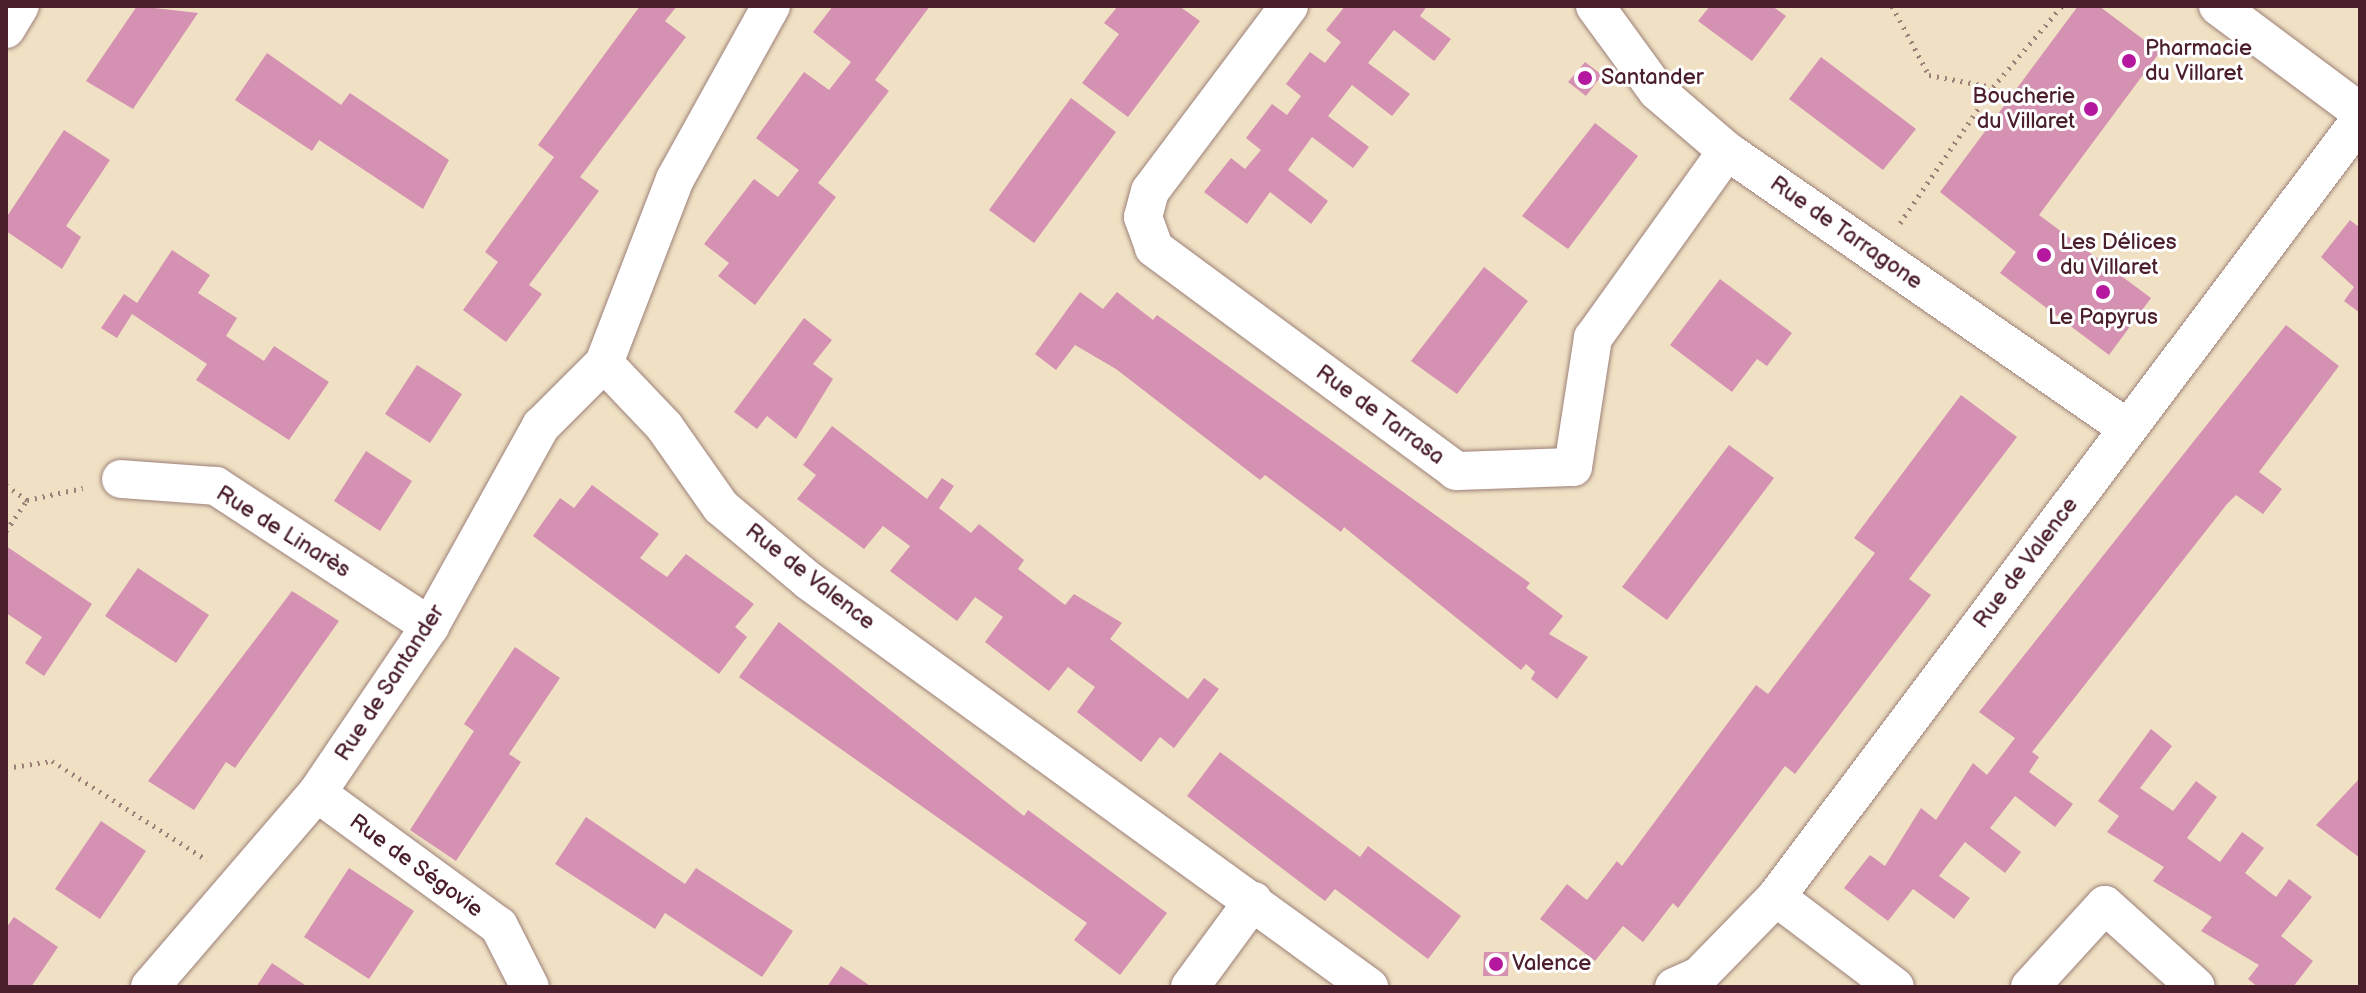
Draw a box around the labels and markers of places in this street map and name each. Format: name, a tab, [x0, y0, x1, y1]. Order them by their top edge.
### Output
place label: Pharmacie du Villaret	[2145, 35, 2252, 86]
marker: Pharmacie du Villaret	[2120, 52, 2138, 70]
place label: Santander	[1601, 65, 1704, 91]
marker: Santander	[1576, 69, 1594, 87]
place label: Boucherie du Villaret	[1972, 83, 2075, 134]
marker: Boucherie du Villaret	[2082, 100, 2100, 118]
place label: Les Délices du Villaret	[2060, 229, 2177, 280]
marker: Les Délices du Villaret	[2035, 246, 2053, 264]
marker: Le Papyrus	[2094, 283, 2112, 301]
place label: Le Papyrus	[2048, 305, 2158, 331]
place label: Valence	[1512, 951, 1591, 977]
marker: Valence	[1487, 955, 1505, 973]

